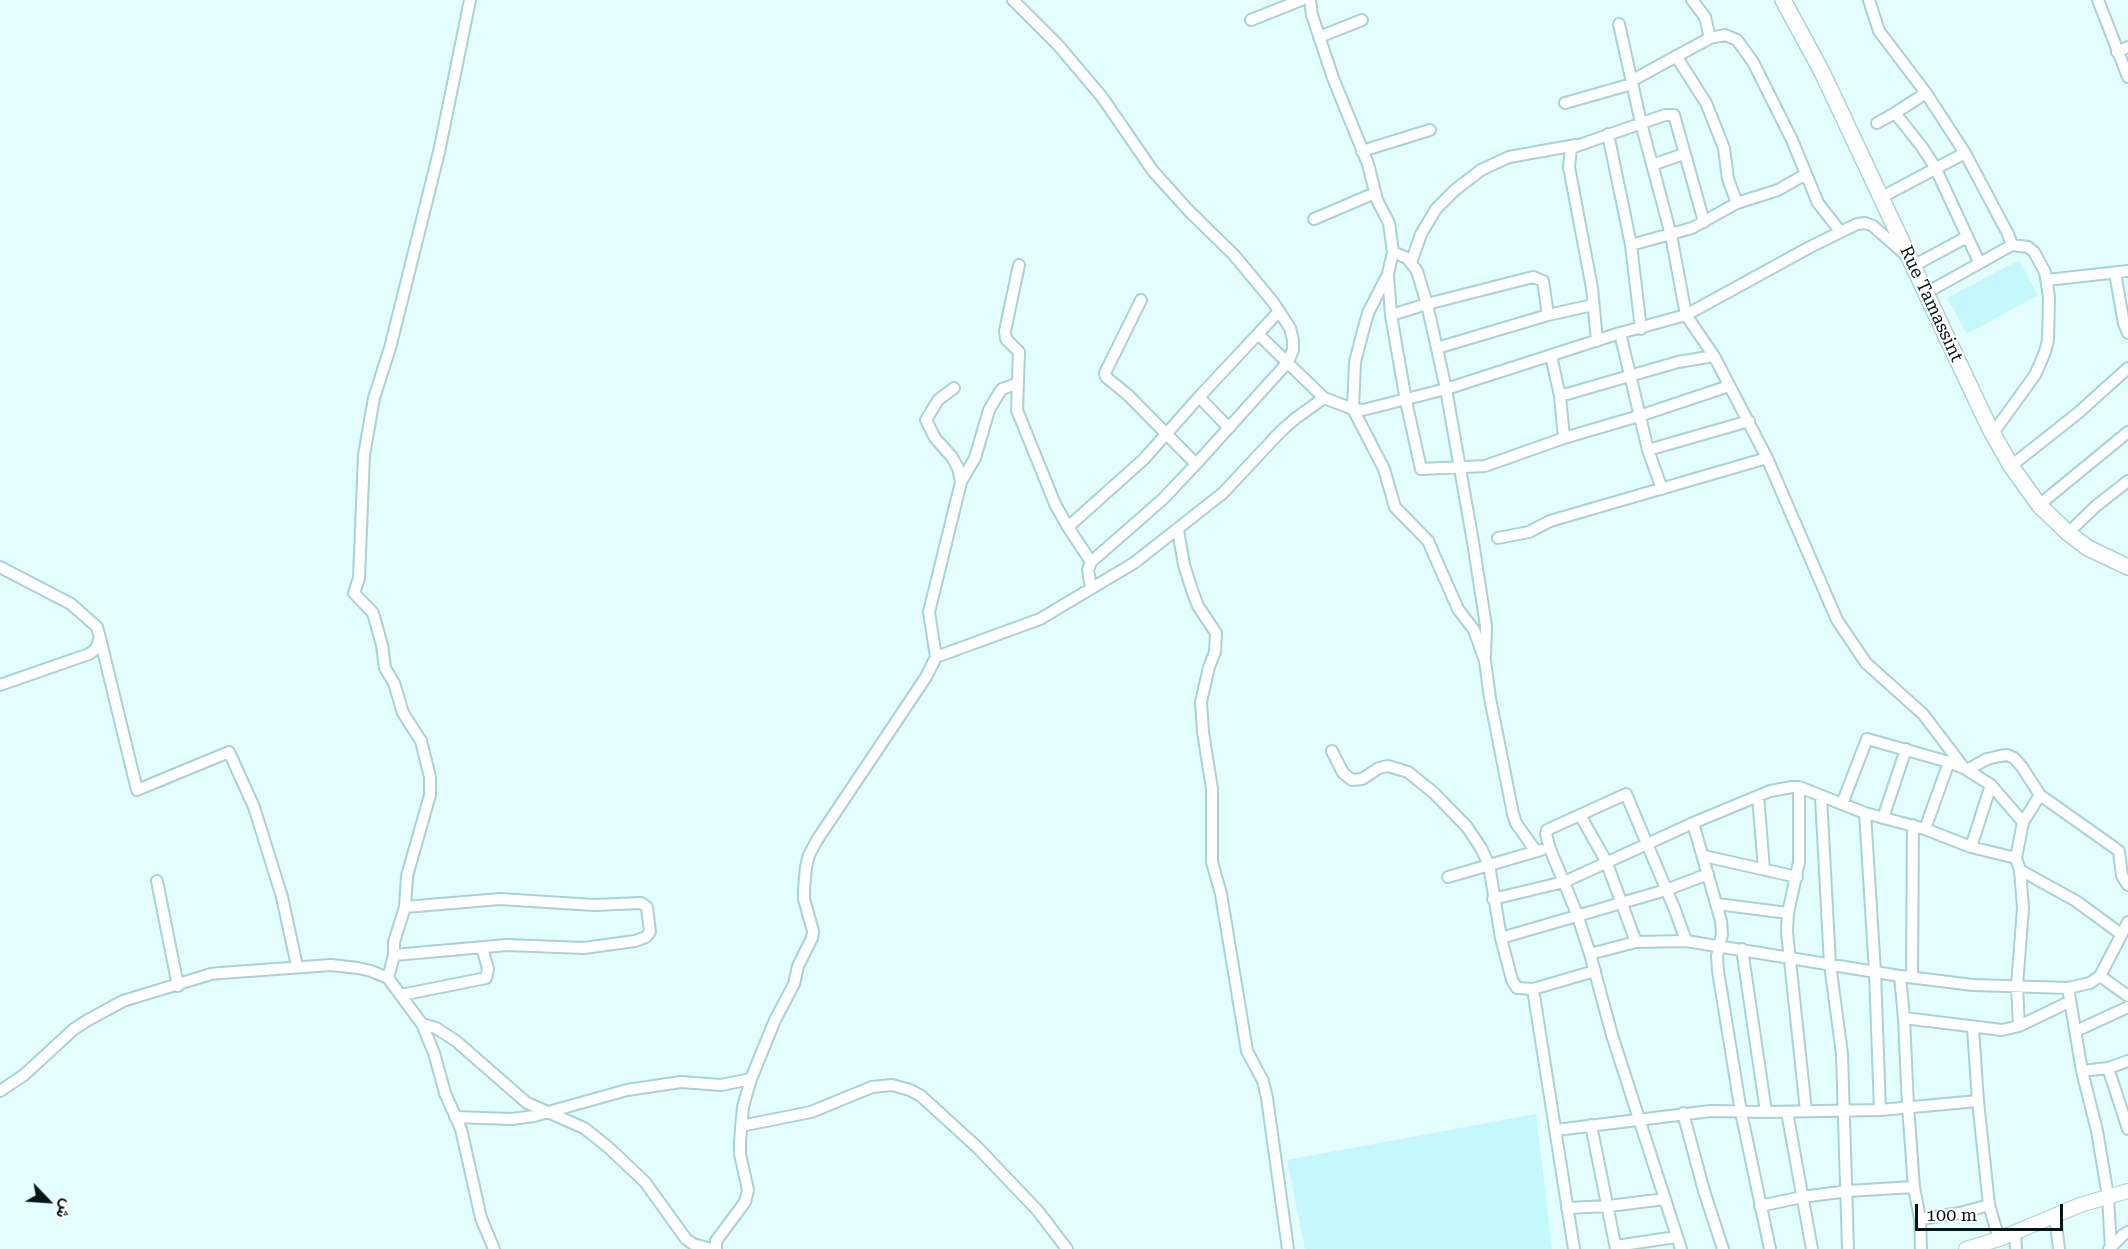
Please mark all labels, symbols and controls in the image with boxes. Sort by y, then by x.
street label: Rue Tamassint [1895,242,1967,366]
north arrow [18,1171,78,1231]
scale bar [1918,1192,2066,1230]
text: ش [52,1196,77,1222]
text: 100 m [1926,1204,1977,1225]

